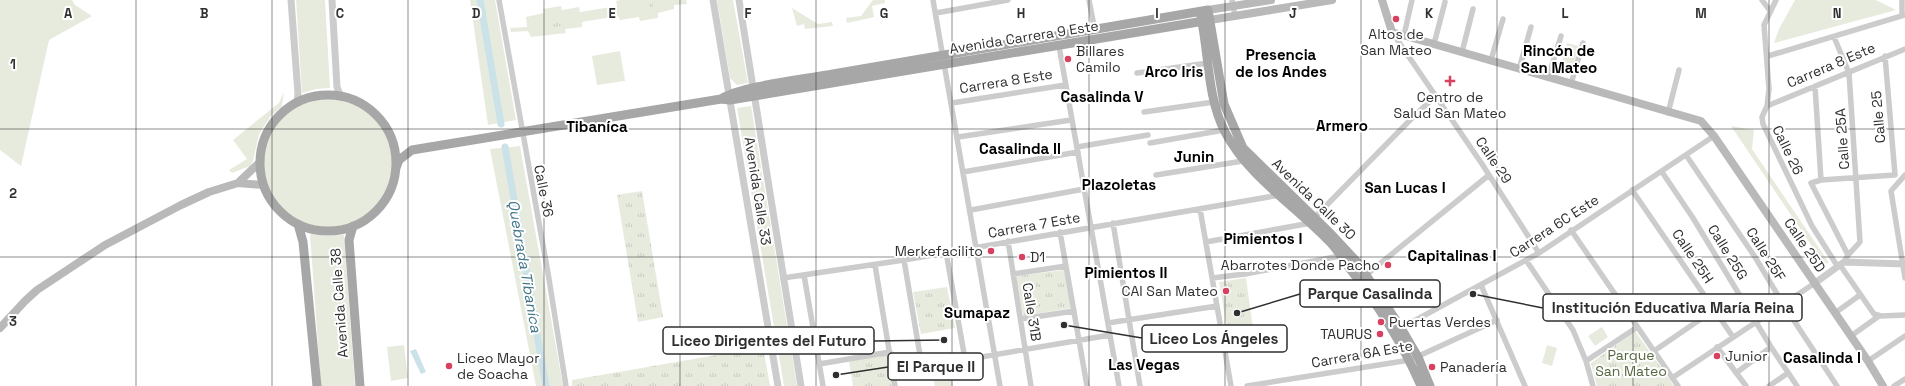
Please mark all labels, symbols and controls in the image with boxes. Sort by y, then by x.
text: A [64,5,73,22]
text: B [200,5,209,22]
text: C [336,5,344,22]
text: D [472,5,481,22]
text: E [608,5,616,22]
text: F [745,5,752,22]
text: G [880,5,888,22]
text: H [1017,5,1025,22]
text: I [1155,5,1159,22]
text: J [1289,5,1297,22]
text: K [1425,5,1434,22]
text: L [1561,5,1569,22]
text: M [1695,5,1707,22]
text: N [1833,5,1841,22]
marker: Altos de San Mateo [1391,14,1401,24]
street label: Avenida Carrera 9 Este [948,16,1100,58]
place label: Altos de San Mateo [1360,25,1432,59]
street label: Carrera 8 Este [1784,38,1878,92]
district label: Rincón de San Mateo [1521,41,1597,77]
place label: Billares Camilo [1076,42,1124,76]
district label: Presencia de los Andes [1235,45,1327,81]
marker: Billares Camilo [1063,54,1073,64]
text: 1 [10,56,16,73]
district label: Arco Iris [1145,62,1203,81]
street label: Carrera 8 Este [958,65,1054,97]
marker: Centro de Salud San Mateo [1444,75,1456,87]
district label: Casalinda V [1060,87,1144,106]
place label: Centro de Salud San Mateo [1394,88,1506,122]
street label: Calle 25 [1867,90,1889,144]
street label: Calle 25A [1831,108,1853,170]
district label: Armero [1316,116,1368,135]
district label: Tibaníca [566,117,628,136]
street label: Calle 26 [1768,122,1808,178]
street label: Calle 29 [1472,133,1516,187]
street label: Avenida Calle 33 [741,136,775,246]
district label: Casalinda II [979,139,1061,158]
district label: Junin [1174,147,1214,166]
street label: Avenida Calle 30 [1268,154,1360,244]
street label: Calle 36 [530,163,558,219]
district label: Plazoletas [1082,175,1156,194]
district label: San Lucas I [1364,178,1446,197]
text: 2 [9,185,17,202]
street label: Carrera 6C Este [1506,190,1602,262]
water label: Quebrada Tibaníca [504,198,546,334]
street label: Carrera 7 Este [986,208,1082,242]
street label: Calle 25D [1780,214,1830,276]
street label: Calle 25G [1704,221,1752,283]
street label: Calle 25F [1742,224,1790,285]
street label: Calle 25H [1668,225,1718,287]
district label: Pimientos I [1224,229,1302,248]
place label: Merkefacilito [895,242,983,260]
marker: Merkefacilito [986,246,996,256]
district label: Capitalinas I [1408,246,1496,265]
street label: Avenida Calle 38 [326,247,352,358]
place label: D1 [1030,248,1045,266]
marker: D1 [1017,252,1027,262]
place label: Abarrotes Donde Pacho [1221,256,1380,274]
marker: Abarrotes Donde Pacho [1383,260,1393,270]
district label: Pimientos II [1085,263,1167,282]
callout: Parque Casalinda [1300,280,1440,307]
street label: Calle 31B [1018,281,1046,343]
place label: CAI San Mateo [1122,282,1218,300]
text: Parque Casalinda [1308,284,1433,303]
marker: CAI San Mateo [1221,286,1231,296]
callout: Institución Educativa María Reina [1543,294,1802,321]
text: Institución Educativa María Reina [1552,298,1795,317]
district label: Sumapaz [944,303,1010,322]
text: 3 [9,313,17,330]
place label: Puertas Verdes [1389,313,1491,331]
marker: Puertas Verdes [1376,317,1386,327]
callout: Liceo Los Ángeles [1142,325,1287,352]
place label: TAURUS [1320,325,1372,343]
callout: Liceo Dirigentes del Futuro [663,327,874,354]
text: Liceo Los Ángeles [1150,329,1279,348]
marker: TAURUS [1375,329,1385,339]
text: Liceo Dirigentes del Futuro [672,331,866,350]
street label: Carrera 6A Este [1310,336,1414,372]
park label: Parque San Mateo [1595,346,1667,380]
place label: Junior [1725,347,1767,365]
district label: Casalinda I [1783,348,1861,367]
place label: Liceo Mayor de Soacha [457,349,539,383]
marker: Junior [1712,351,1722,361]
callout: El Parque II [888,353,983,380]
district label: Las Vegas [1108,355,1180,374]
text: El Parque II [897,357,975,376]
place label: Panadería [1440,358,1507,376]
marker: Liceo Mayor de Soacha [444,361,454,371]
marker: Panadería [1427,362,1437,372]

